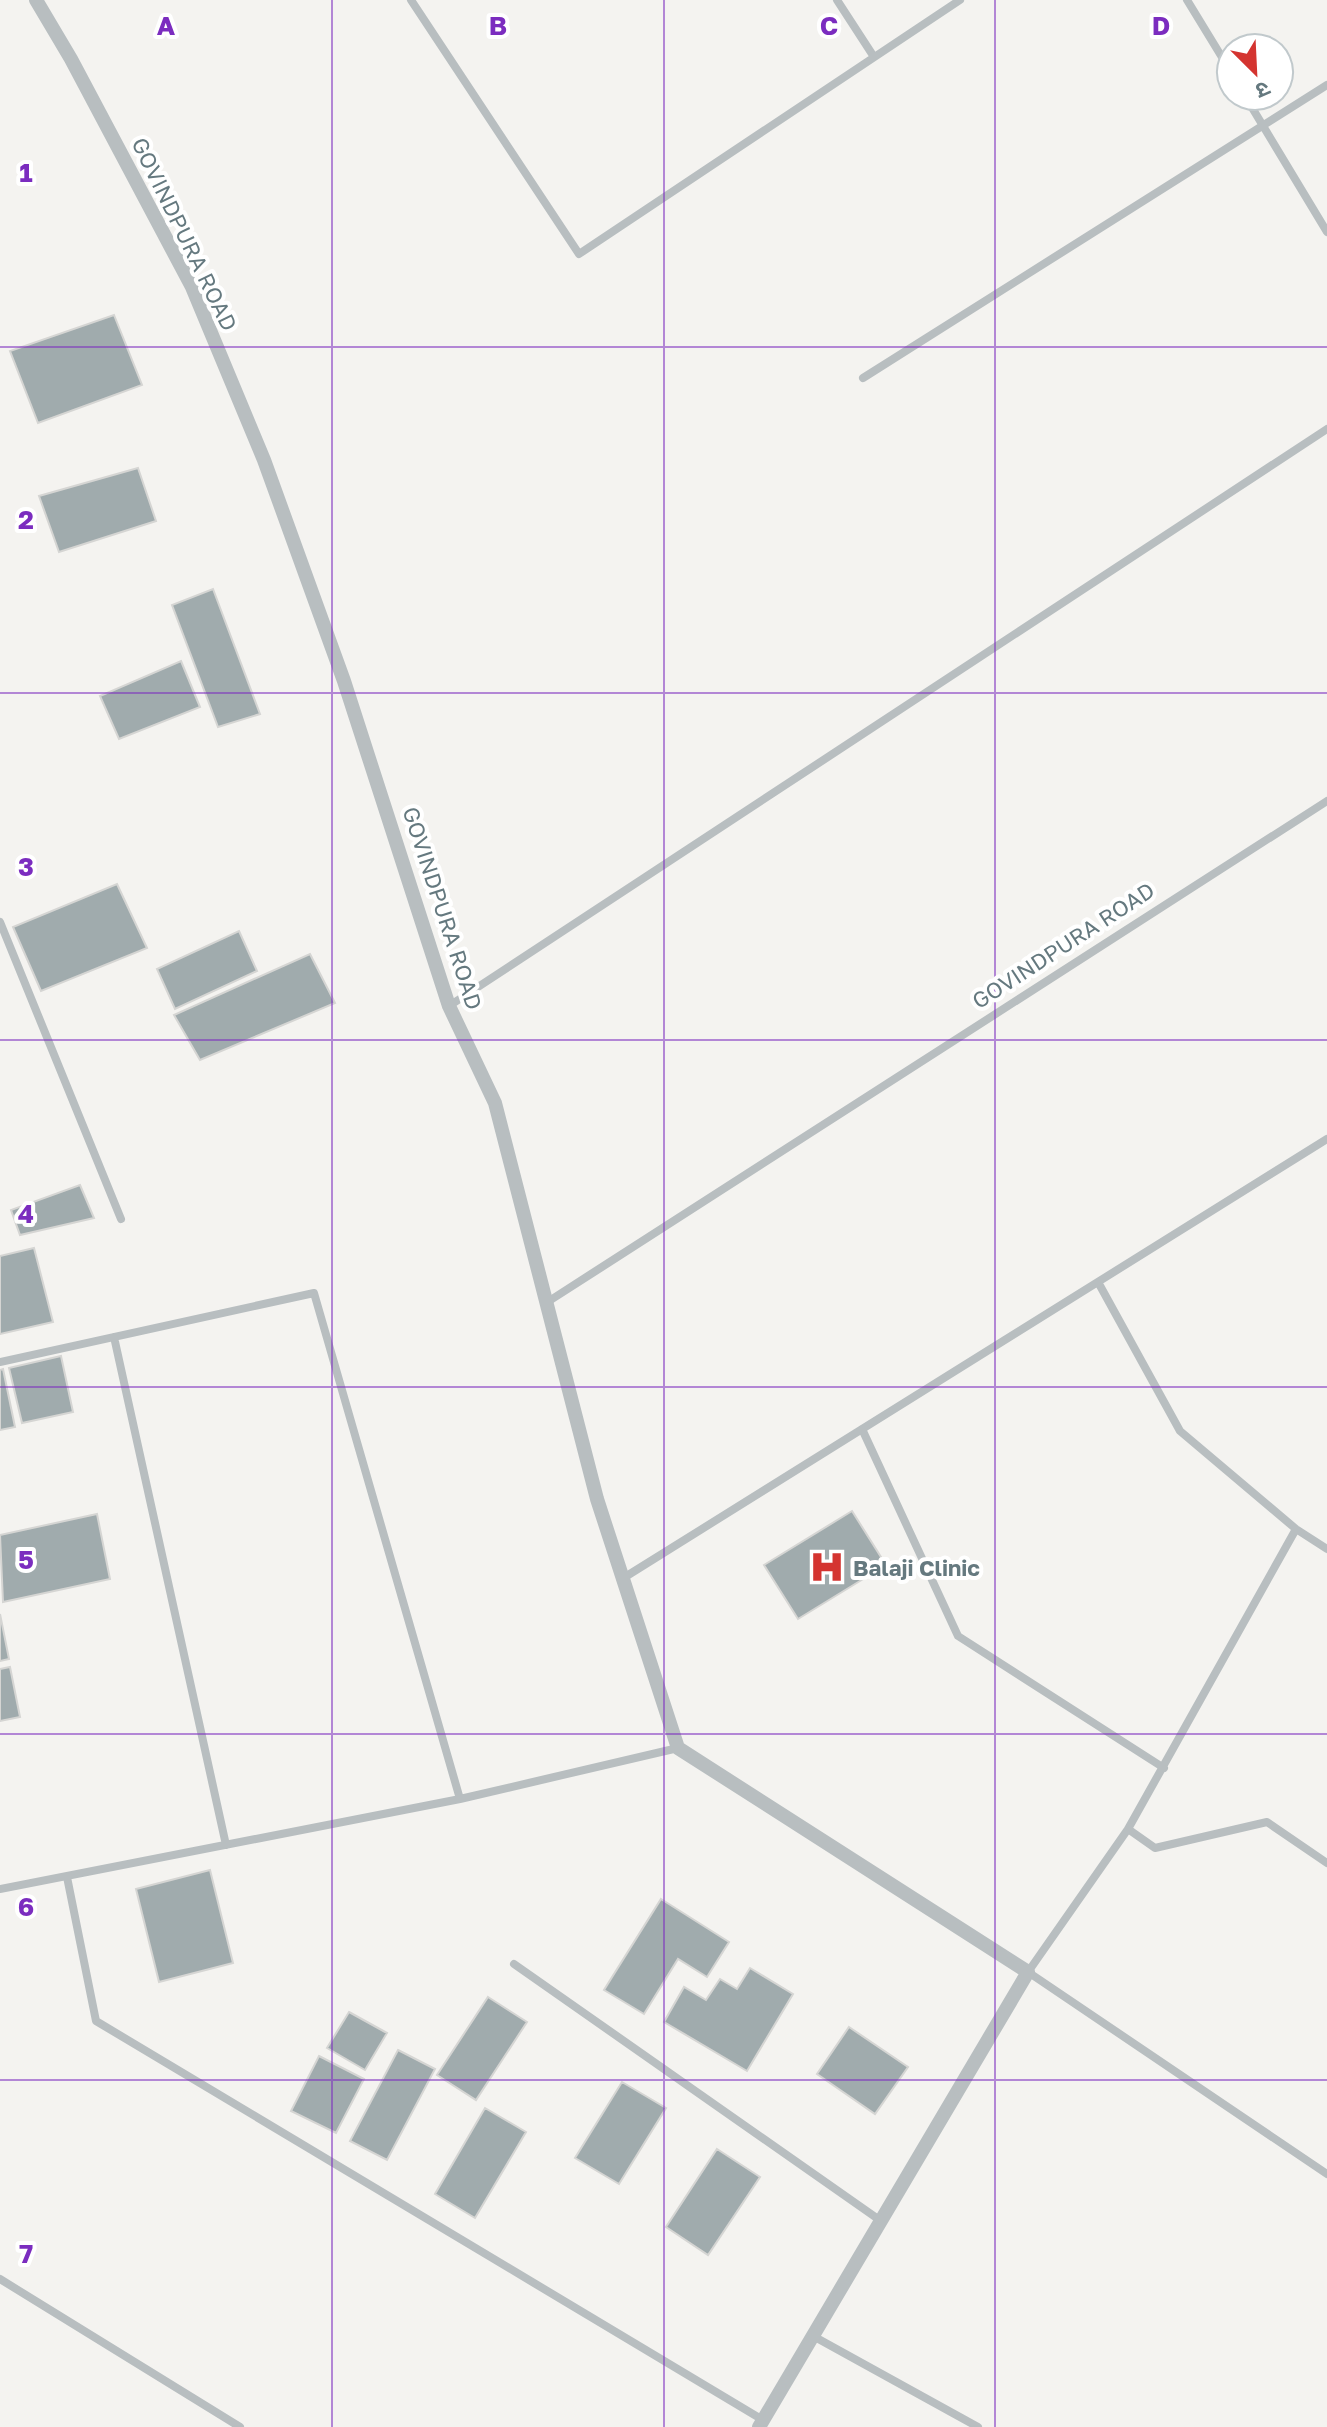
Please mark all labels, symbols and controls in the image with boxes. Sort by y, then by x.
text: A [157,10,176,41]
text: B [489,10,507,41]
text: C [820,10,838,41]
text: D [1152,10,1170,41]
north arrow [1215,32,1295,112]
text: उ [1251,76,1275,106]
street label: GOVINDPURA ROAD [126,133,244,335]
text: 1 [19,157,33,188]
text: 2 [18,504,34,535]
street label: GOVINDPURA ROAD [397,803,489,1013]
text: 3 [18,851,34,882]
street label: GOVINDPURA ROAD [967,876,1159,1014]
text: 4 [18,1198,34,1229]
text: 5 [18,1544,34,1575]
hospital icon: Balaji Clinic [808,1548,846,1586]
place label: Balaji Clinic [853,1554,980,1581]
text: 6 [18,1891,34,1922]
text: 7 [19,2238,33,2269]

